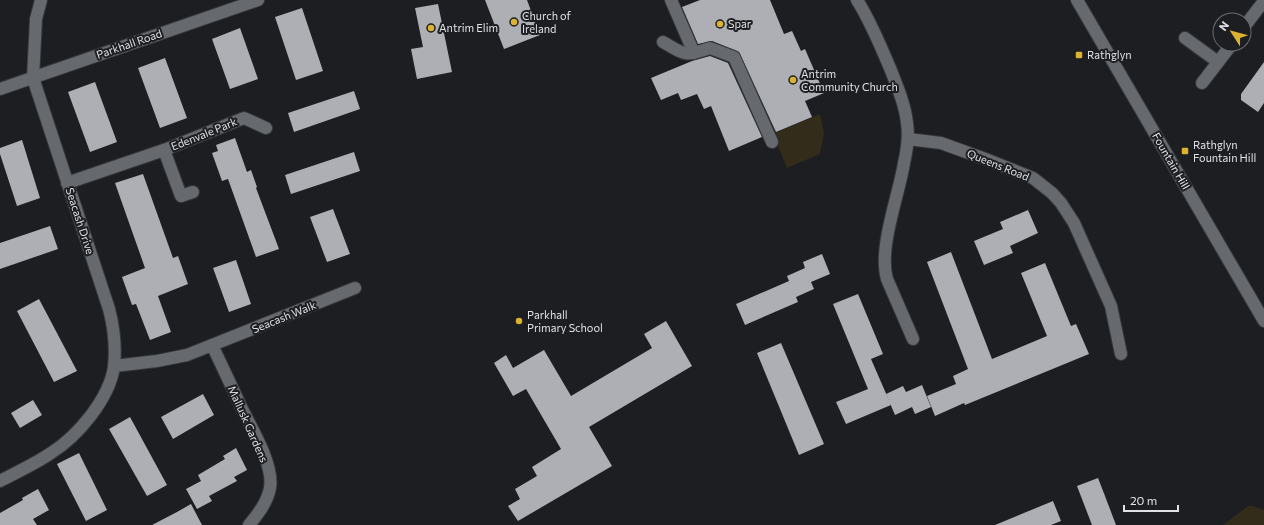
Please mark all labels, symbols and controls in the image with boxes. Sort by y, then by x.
place label: Church of Ireland [522,9,572,35]
north arrow [1212,12,1252,52]
marker: Church of Ireland [509,17,519,27]
place label: Spar [728,17,752,30]
marker: Spar [715,19,725,29]
text: N [1216,19,1231,33]
place label: Antrim Elim [439,21,498,34]
marker: Antrim Elim [426,23,436,33]
street label: Parkhall Road [94,26,163,61]
place label: Rathglyn [1087,48,1132,61]
marker: Rathglyn [1074,50,1084,60]
place label: Antrim Community Church [801,67,898,93]
marker: Antrim Community Church [788,75,798,85]
street label: Edenvale Park [169,114,239,153]
street label: Fountain Hill [1150,130,1193,191]
place label: Rathglyn Fountain Hill [1193,138,1256,164]
street label: Queens Road [965,146,1031,183]
marker: Rathglyn Fountain Hill [1180,146,1190,156]
street label: Seacash Drive [64,186,97,256]
street label: Seacash Walk [250,298,318,335]
place label: Parkhall Primary School [527,308,603,334]
marker: Parkhall Primary School [514,316,524,326]
street label: Mallusk Gardens [226,383,271,464]
scale bar [1124,487,1178,513]
text: 20 m [1130,493,1157,507]

